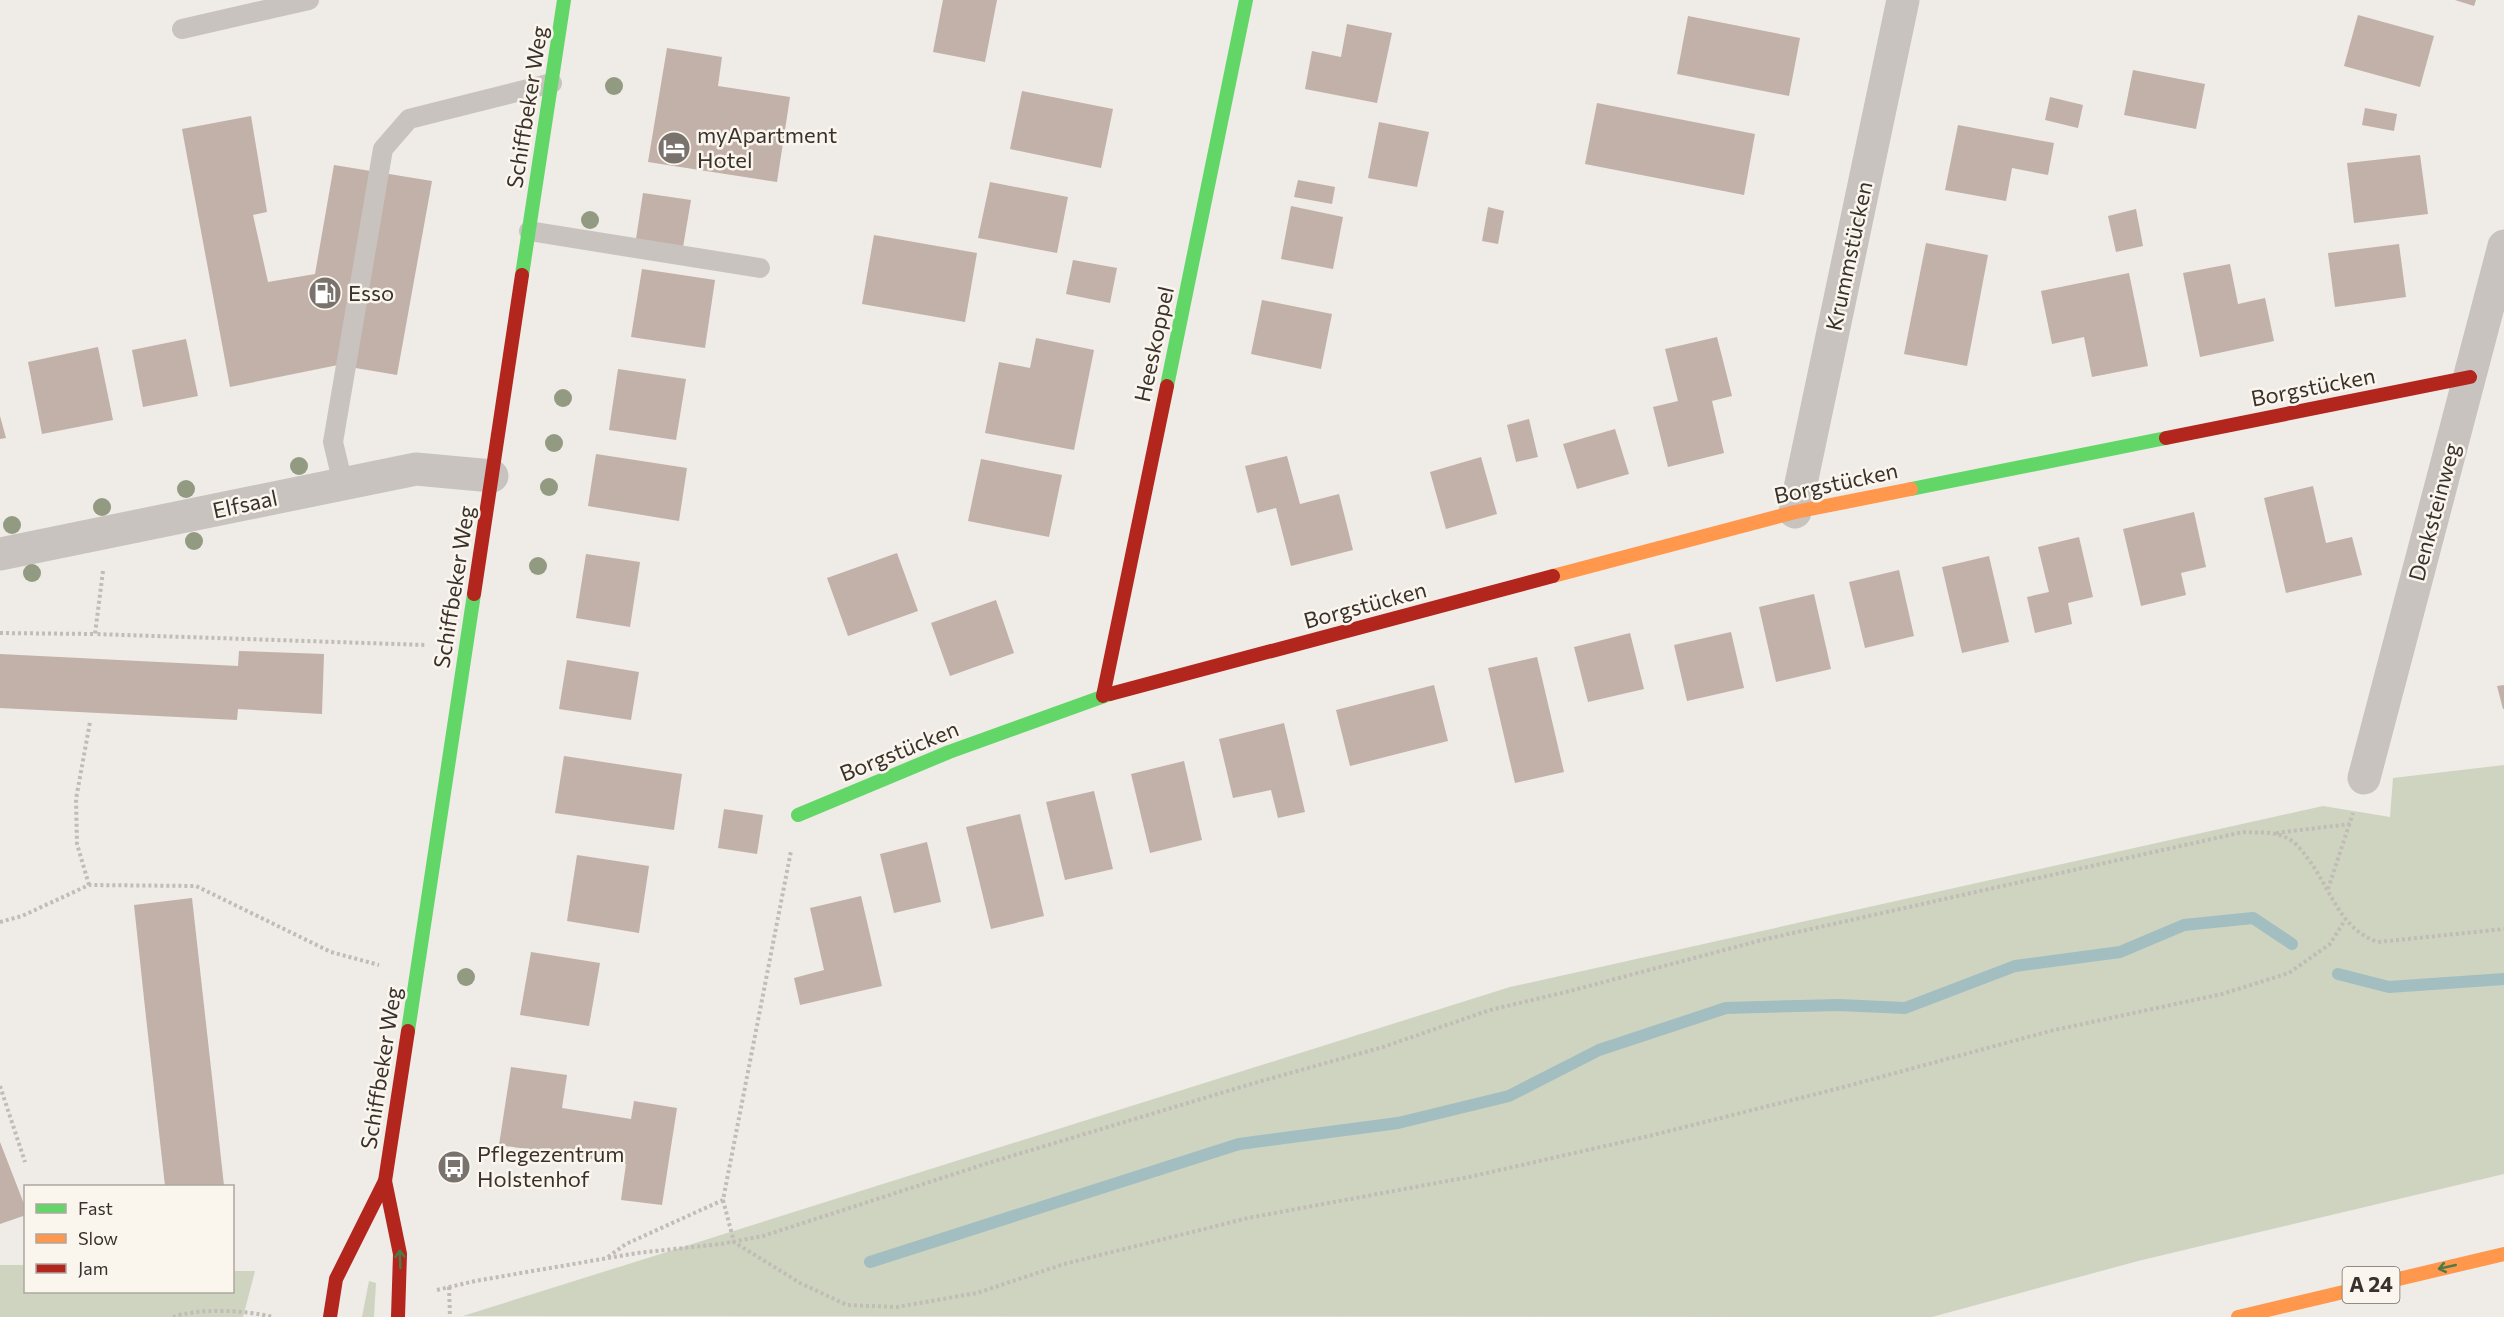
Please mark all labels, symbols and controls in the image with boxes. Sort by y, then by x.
street label: Schiffbeker Weg [500,24,553,190]
place label: myApartment Hotel [697,121,837,173]
hotel icon: myApartment Hotel [656,130,692,166]
street label: Krummstücken [1820,179,1878,333]
fuel station icon: Esso [307,275,343,311]
place label: Esso [348,279,394,306]
street label: Heeskoppel [1128,284,1179,404]
street label: Borgstücken [2249,361,2377,412]
street label: Denksteinweg [2402,440,2465,584]
street label: Borgstücken [1772,456,1900,509]
street label: Elfsaal [210,483,280,524]
street label: Schiffbeker Weg [427,504,480,670]
street label: Borgstücken [1301,575,1429,634]
street label: Borgstücken [835,714,962,787]
street label: Schiffbeker Weg [354,985,407,1151]
place label: Pflegezentrum Holstenhof [477,1140,624,1192]
bus stop icon: Pflegezentrum Holstenhof [436,1149,472,1185]
legend [24,1185,234,1293]
text: Fast [78,1197,113,1219]
text: Slow [78,1227,118,1249]
one-way arrow [394,1249,405,1269]
text: Jam [78,1257,108,1279]
one-way arrow [2438,1261,2457,1273]
road number: A 24 [2342,1267,2400,1303]

